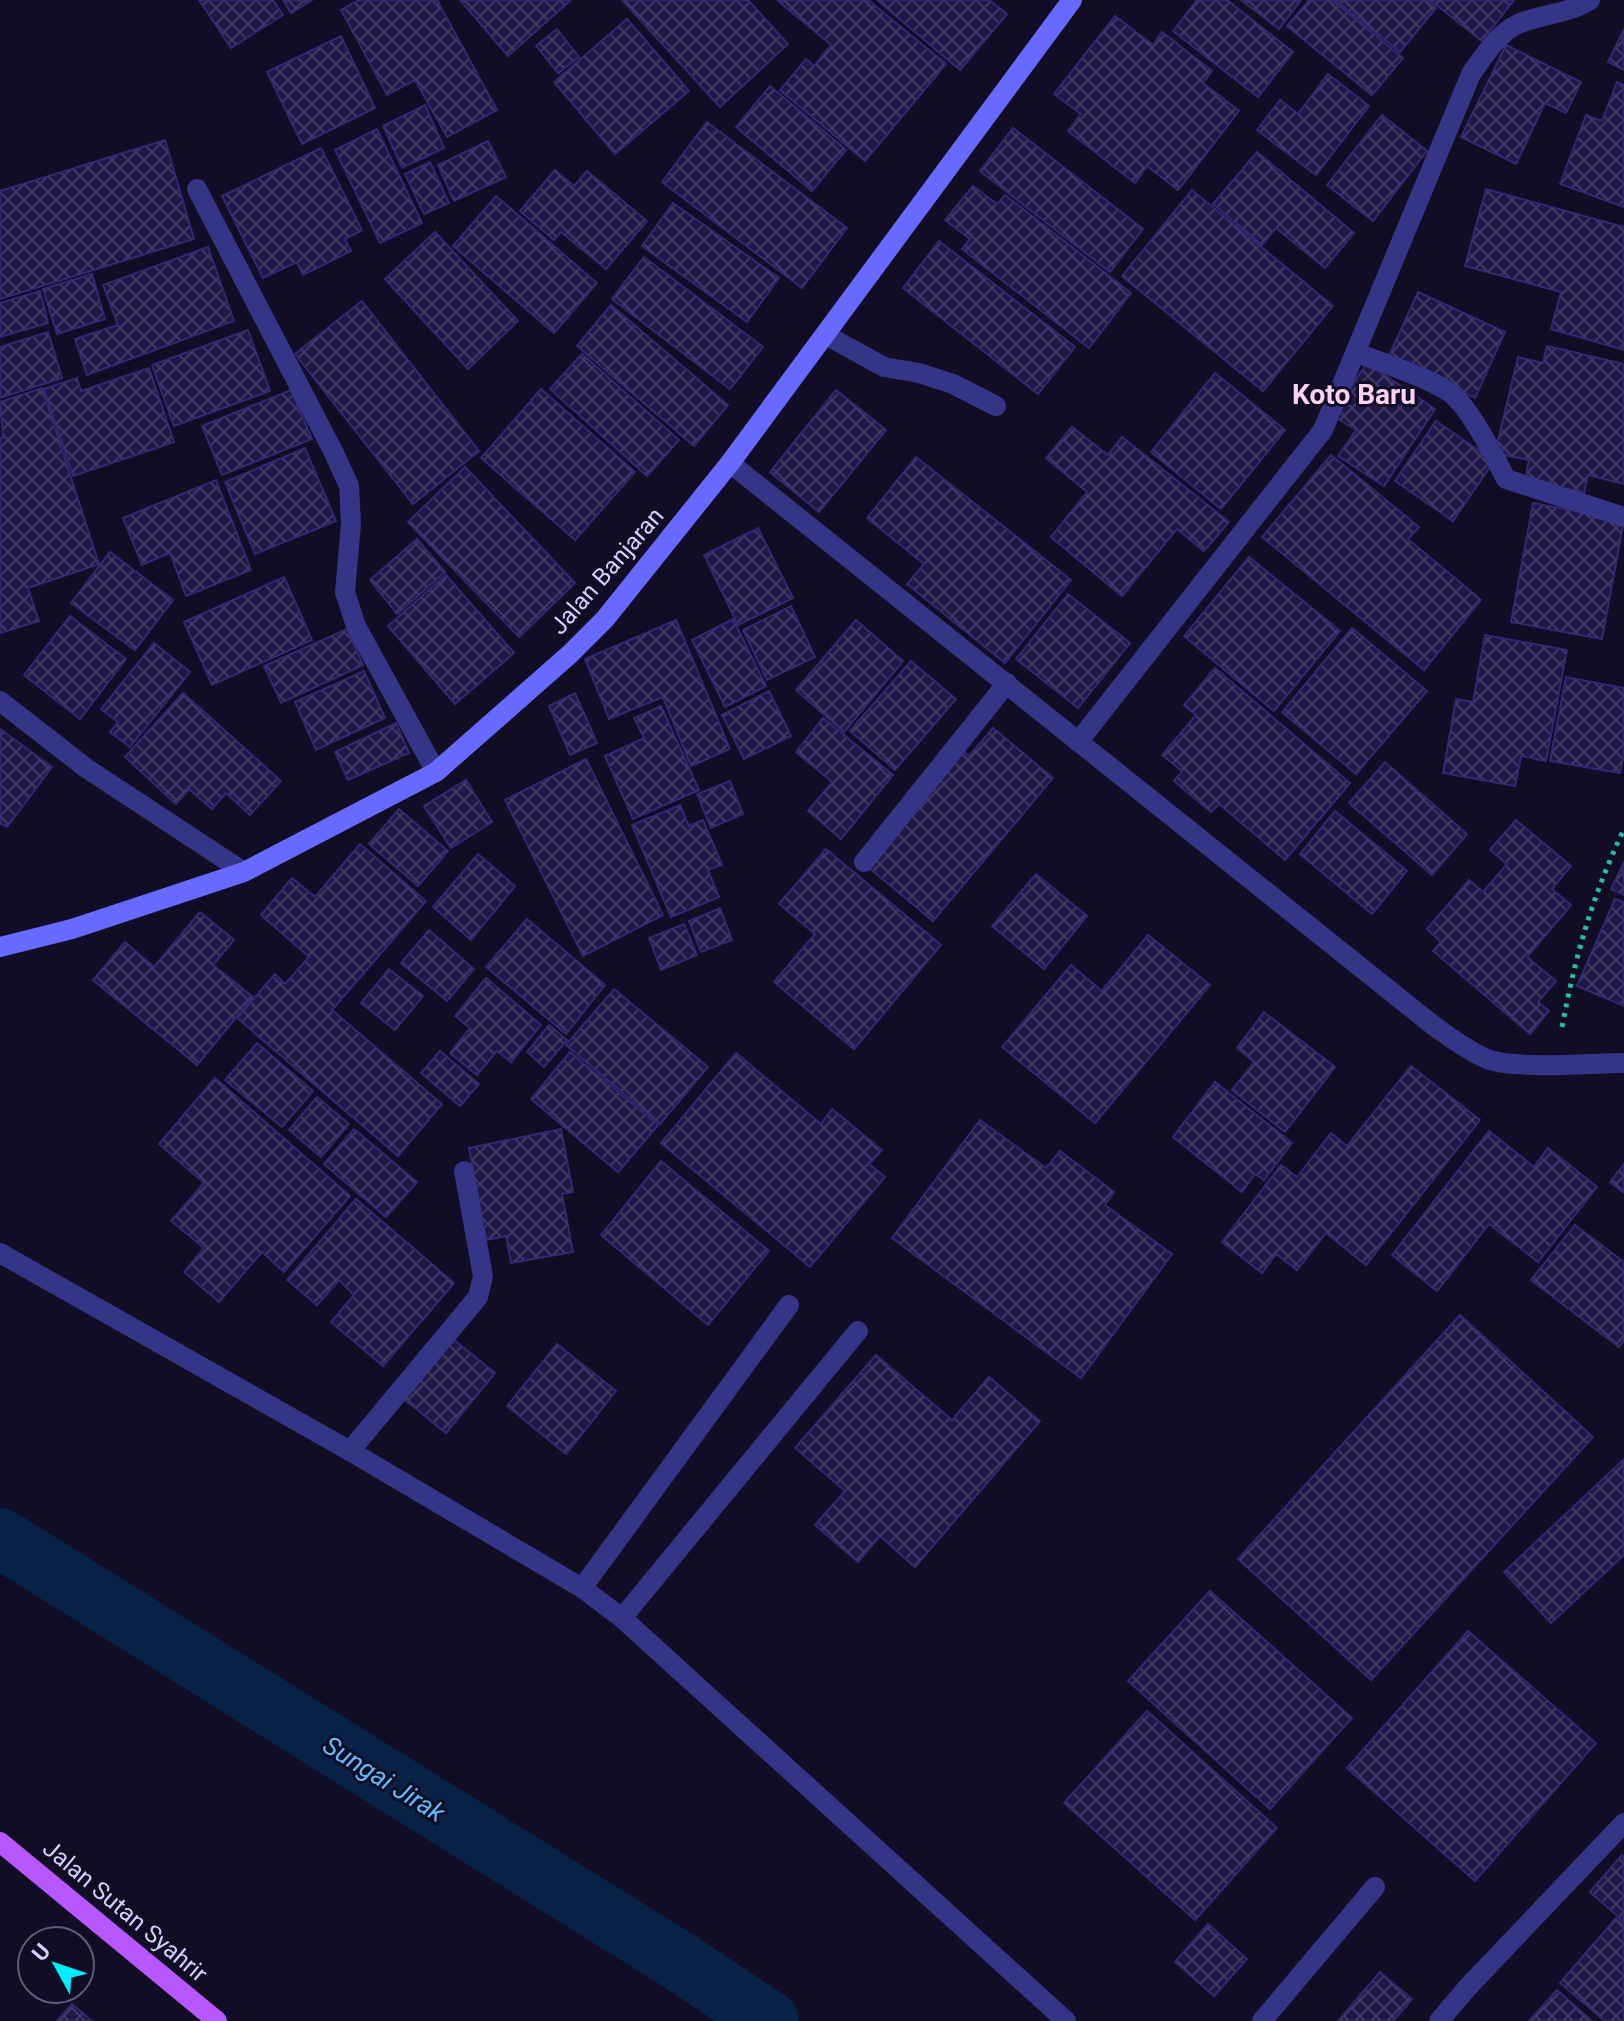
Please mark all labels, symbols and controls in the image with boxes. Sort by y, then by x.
district label: Koto Baru [1292,378,1416,411]
street label: Jalan Banjaran [544,502,670,640]
water label: Sungai Jirak [318,1730,451,1829]
street label: Jalan Sutan Syahrir [37,1834,213,1988]
north arrow [16,1925,96,2005]
text: U [27,1939,55,1966]

